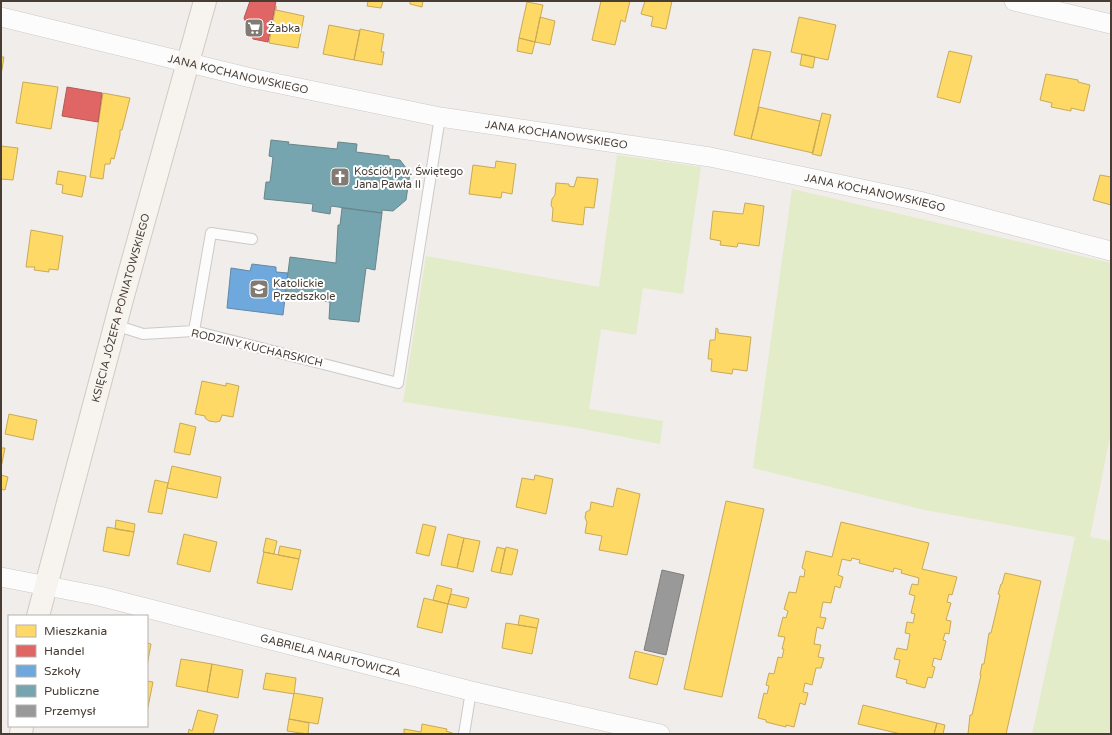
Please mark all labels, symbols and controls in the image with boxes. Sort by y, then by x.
supermarket icon: Żabka [243,17,265,39]
place label: Żabka [268,22,300,35]
street label: JANA KOCHANOWSKIEGO [167,51,310,96]
street label: JANA KOCHANOWSKIEGO [484,117,629,151]
place label: Kościół pw. Świętego Jana Pawła II [354,164,464,191]
church icon: Kościół pw. Świętego Jana Pawła II [329,166,351,188]
street label: JANA KOCHANOWSKIEGO [803,171,947,214]
street label: KSIĘCIA JÓZEFA PONIATOWSKIEGO [89,212,152,404]
place label: Katolickie Przedszkole [273,277,335,303]
school or university icon: Katolickie Przedszkole [248,278,270,300]
street label: RODZINY KUCHARSKICH [190,327,324,369]
legend [8,615,148,727]
text: Mieszkania [44,624,107,638]
street label: GABRIELA NARUTOWICZA [259,631,403,679]
text: Handel [44,644,84,658]
text: Szkoły [44,664,81,678]
text: Publiczne [44,684,100,698]
text: Przemysł [44,704,96,718]

